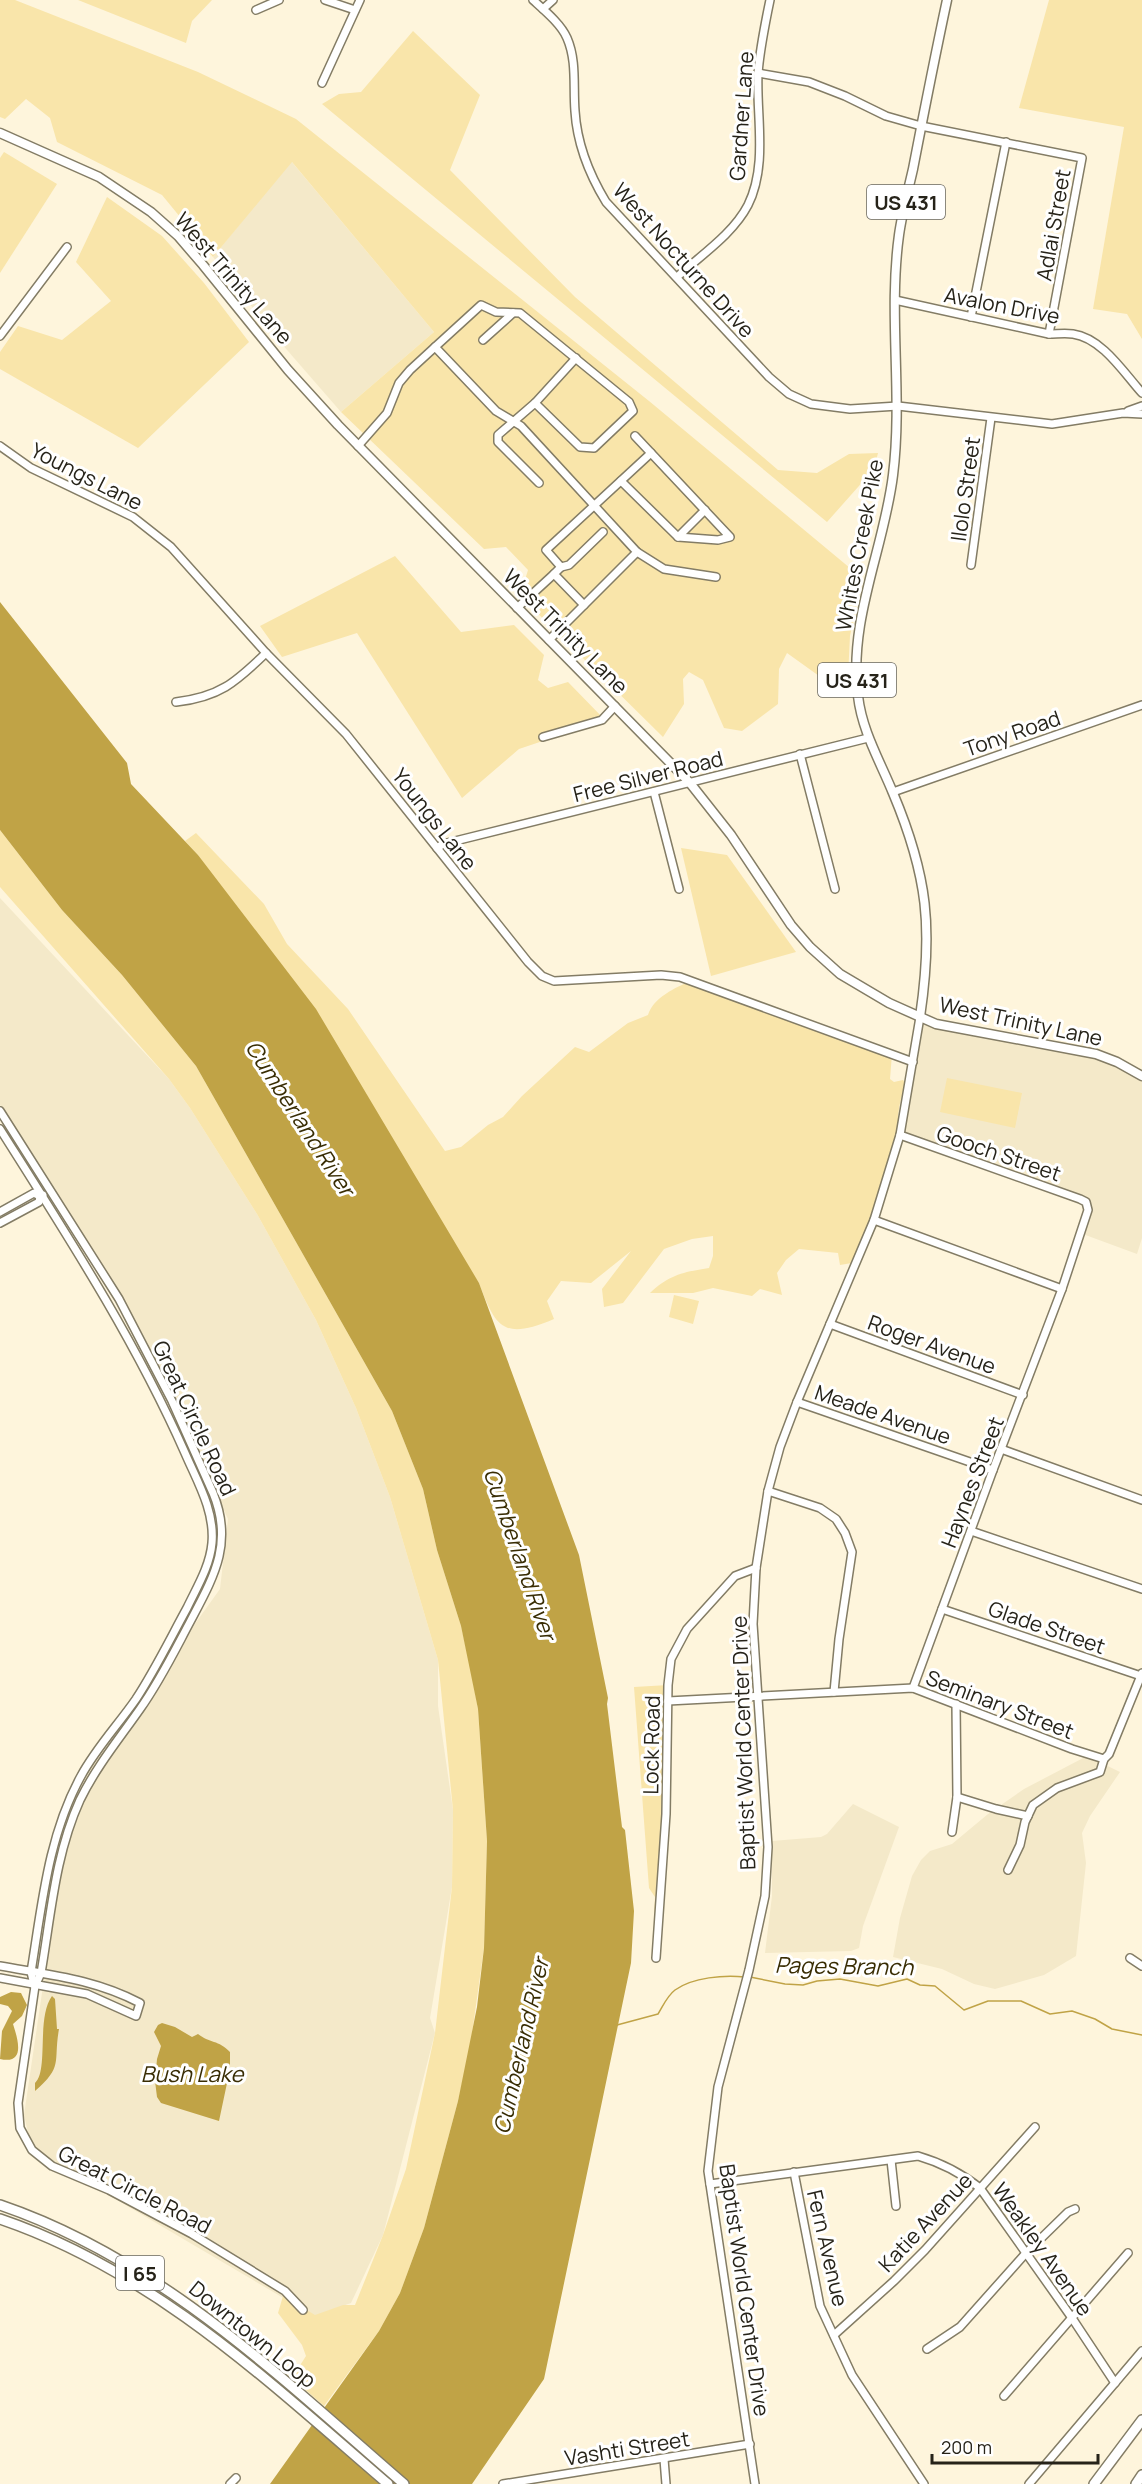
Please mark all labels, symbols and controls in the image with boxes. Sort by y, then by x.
street label: Gardner Lane [723,50,759,182]
street label: Adlai Street [1029,167,1077,283]
street label: West Nocturne Drive [607,177,761,343]
road number: US 431 [867,185,945,219]
street label: West Trinity Lane [169,206,299,350]
street label: Avalon Drive [942,280,1062,330]
street label: Ilolo Street [944,435,986,543]
street label: Youngs Lane [26,436,148,516]
street label: Whites Creek Pike [829,457,889,633]
street label: West Trinity Lane [497,562,635,700]
road number: US 431 [818,663,896,697]
street label: Tony Road [960,703,1064,763]
street label: Free Silver Road [570,744,726,808]
street label: Youngs Lane [386,762,484,876]
street label: West Trinity Lane [937,990,1105,1052]
water label: Cumberland River [239,1035,363,1204]
street label: Gooch Street [933,1119,1065,1187]
street label: Roger Avenue [864,1308,1000,1380]
street label: Great Circle Road [147,1336,243,1500]
street label: Meade Avenue [811,1378,955,1450]
street label: Haynes Street [934,1413,1010,1551]
water label: Cumberland River [477,1464,564,1647]
street label: Glade Street [985,1594,1109,1660]
street label: Baptist World Center Drive [725,1615,761,1871]
street label: Seminary Street [922,1663,1078,1745]
street label: Lock Road [636,1695,666,1795]
water label: Pages Branch [775,1950,914,1982]
water label: Cumberland River [486,1952,557,2137]
water label: Bush Lake [141,2059,244,2089]
street label: Great Circle Road [54,2138,216,2240]
street label: Baptist World Center Drive [713,2162,777,2418]
street label: Katie Avenue [872,2166,978,2278]
street label: Weakley Avenue [987,2177,1099,2321]
street label: Fern Avenue [801,2187,855,2309]
road number: I 65 [116,2256,164,2290]
street label: Downtown Loop [184,2274,322,2394]
street label: Vashti Street [563,2424,691,2472]
scale bar [932,2427,1098,2465]
text: 200 m [941,2435,992,2459]

